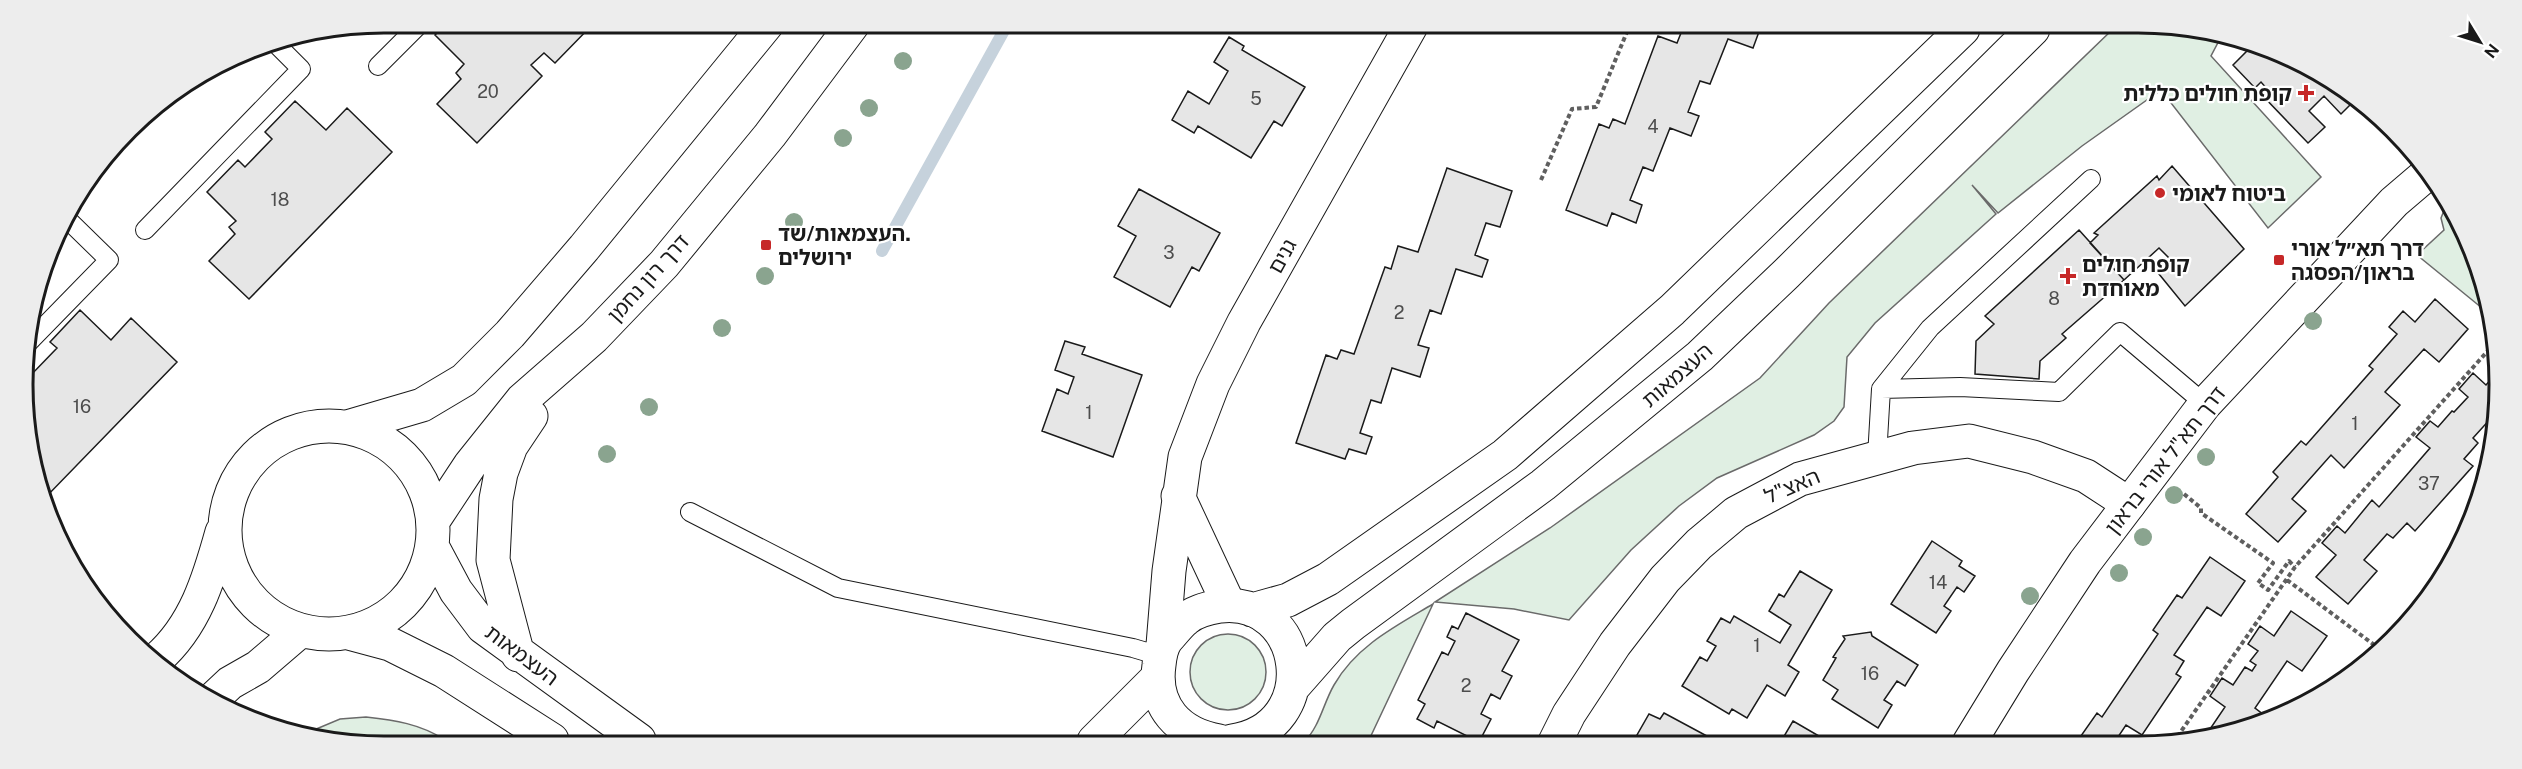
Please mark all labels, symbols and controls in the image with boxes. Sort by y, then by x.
north arrow [2450,12,2510,72]
text: N [2480,40,2503,62]
house number: 20 [477,81,499,102]
place label: קופת חולים כללית [2123,81,2292,106]
marker: קופת חולים כללית [2297,84,2315,102]
house number: 5 [1250,88,1262,109]
house number: 4 [1647,116,1659,137]
place label: ביטוח לאומי [2172,181,2286,206]
marker: ביטוח לאומי [2153,186,2167,200]
house number: 18 [271,189,289,210]
place label: העצמאות/שד. ירושלים [778,221,911,270]
street label: דרך רון נחמן [602,229,694,327]
street label: גנים [1262,234,1302,278]
place label: דרך תא״ל אורי בראון/הפסגה [2291,236,2424,285]
marker: העצמאות/שד. ירושלים [759,238,773,252]
house number: 3 [1163,242,1175,263]
place label: קופת חולים מאוחדת [2082,252,2190,301]
marker: דרך תא״ל אורי בראון/הפסגה [2272,253,2286,267]
marker: קופת חולים מאוחדת [2059,267,2077,285]
house number: 8 [2048,288,2060,309]
house number: 2 [1394,302,1404,323]
street label: העצמאות [1637,338,1717,412]
street label: דרך תא"ל אורי בראון [2099,381,2231,539]
house number: 16 [73,396,91,417]
house number: 1 [1085,402,1093,423]
house number: 1 [2351,413,2359,434]
street label: האצ"ל [1760,463,1824,509]
house number: 37 [2418,473,2440,494]
house number: 14 [1929,572,1947,593]
street label: העצמאות [480,619,564,691]
house number: 1 [1753,635,1761,656]
house number: 16 [1861,663,1879,684]
house number: 2 [1461,675,1471,696]

